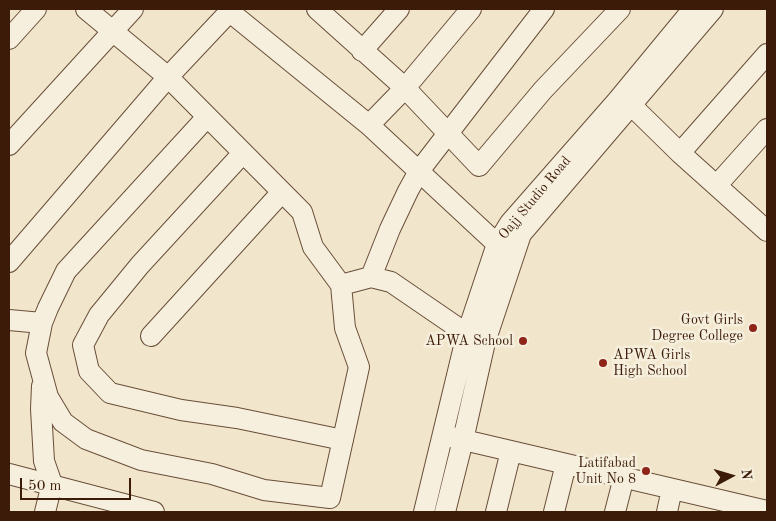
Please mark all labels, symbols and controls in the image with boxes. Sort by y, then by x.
street label: Oajj Studio Road [495,153,575,243]
place label: Govt Girls Degree College [651,312,743,344]
marker: Govt Girls Degree College [747,322,759,334]
place label: APWA School [425,333,513,349]
marker: APWA School [517,335,529,347]
place label: APWA Girls High School [613,347,690,380]
marker: APWA Girls High School [597,357,609,369]
north arrow [706,451,756,501]
place label: Latifabad Unit No 8 [575,455,636,488]
marker: Latifabad Unit No 8 [640,465,652,477]
scale bar [22,468,134,500]
text: N [738,468,753,480]
text: 50 m [28,479,62,494]

